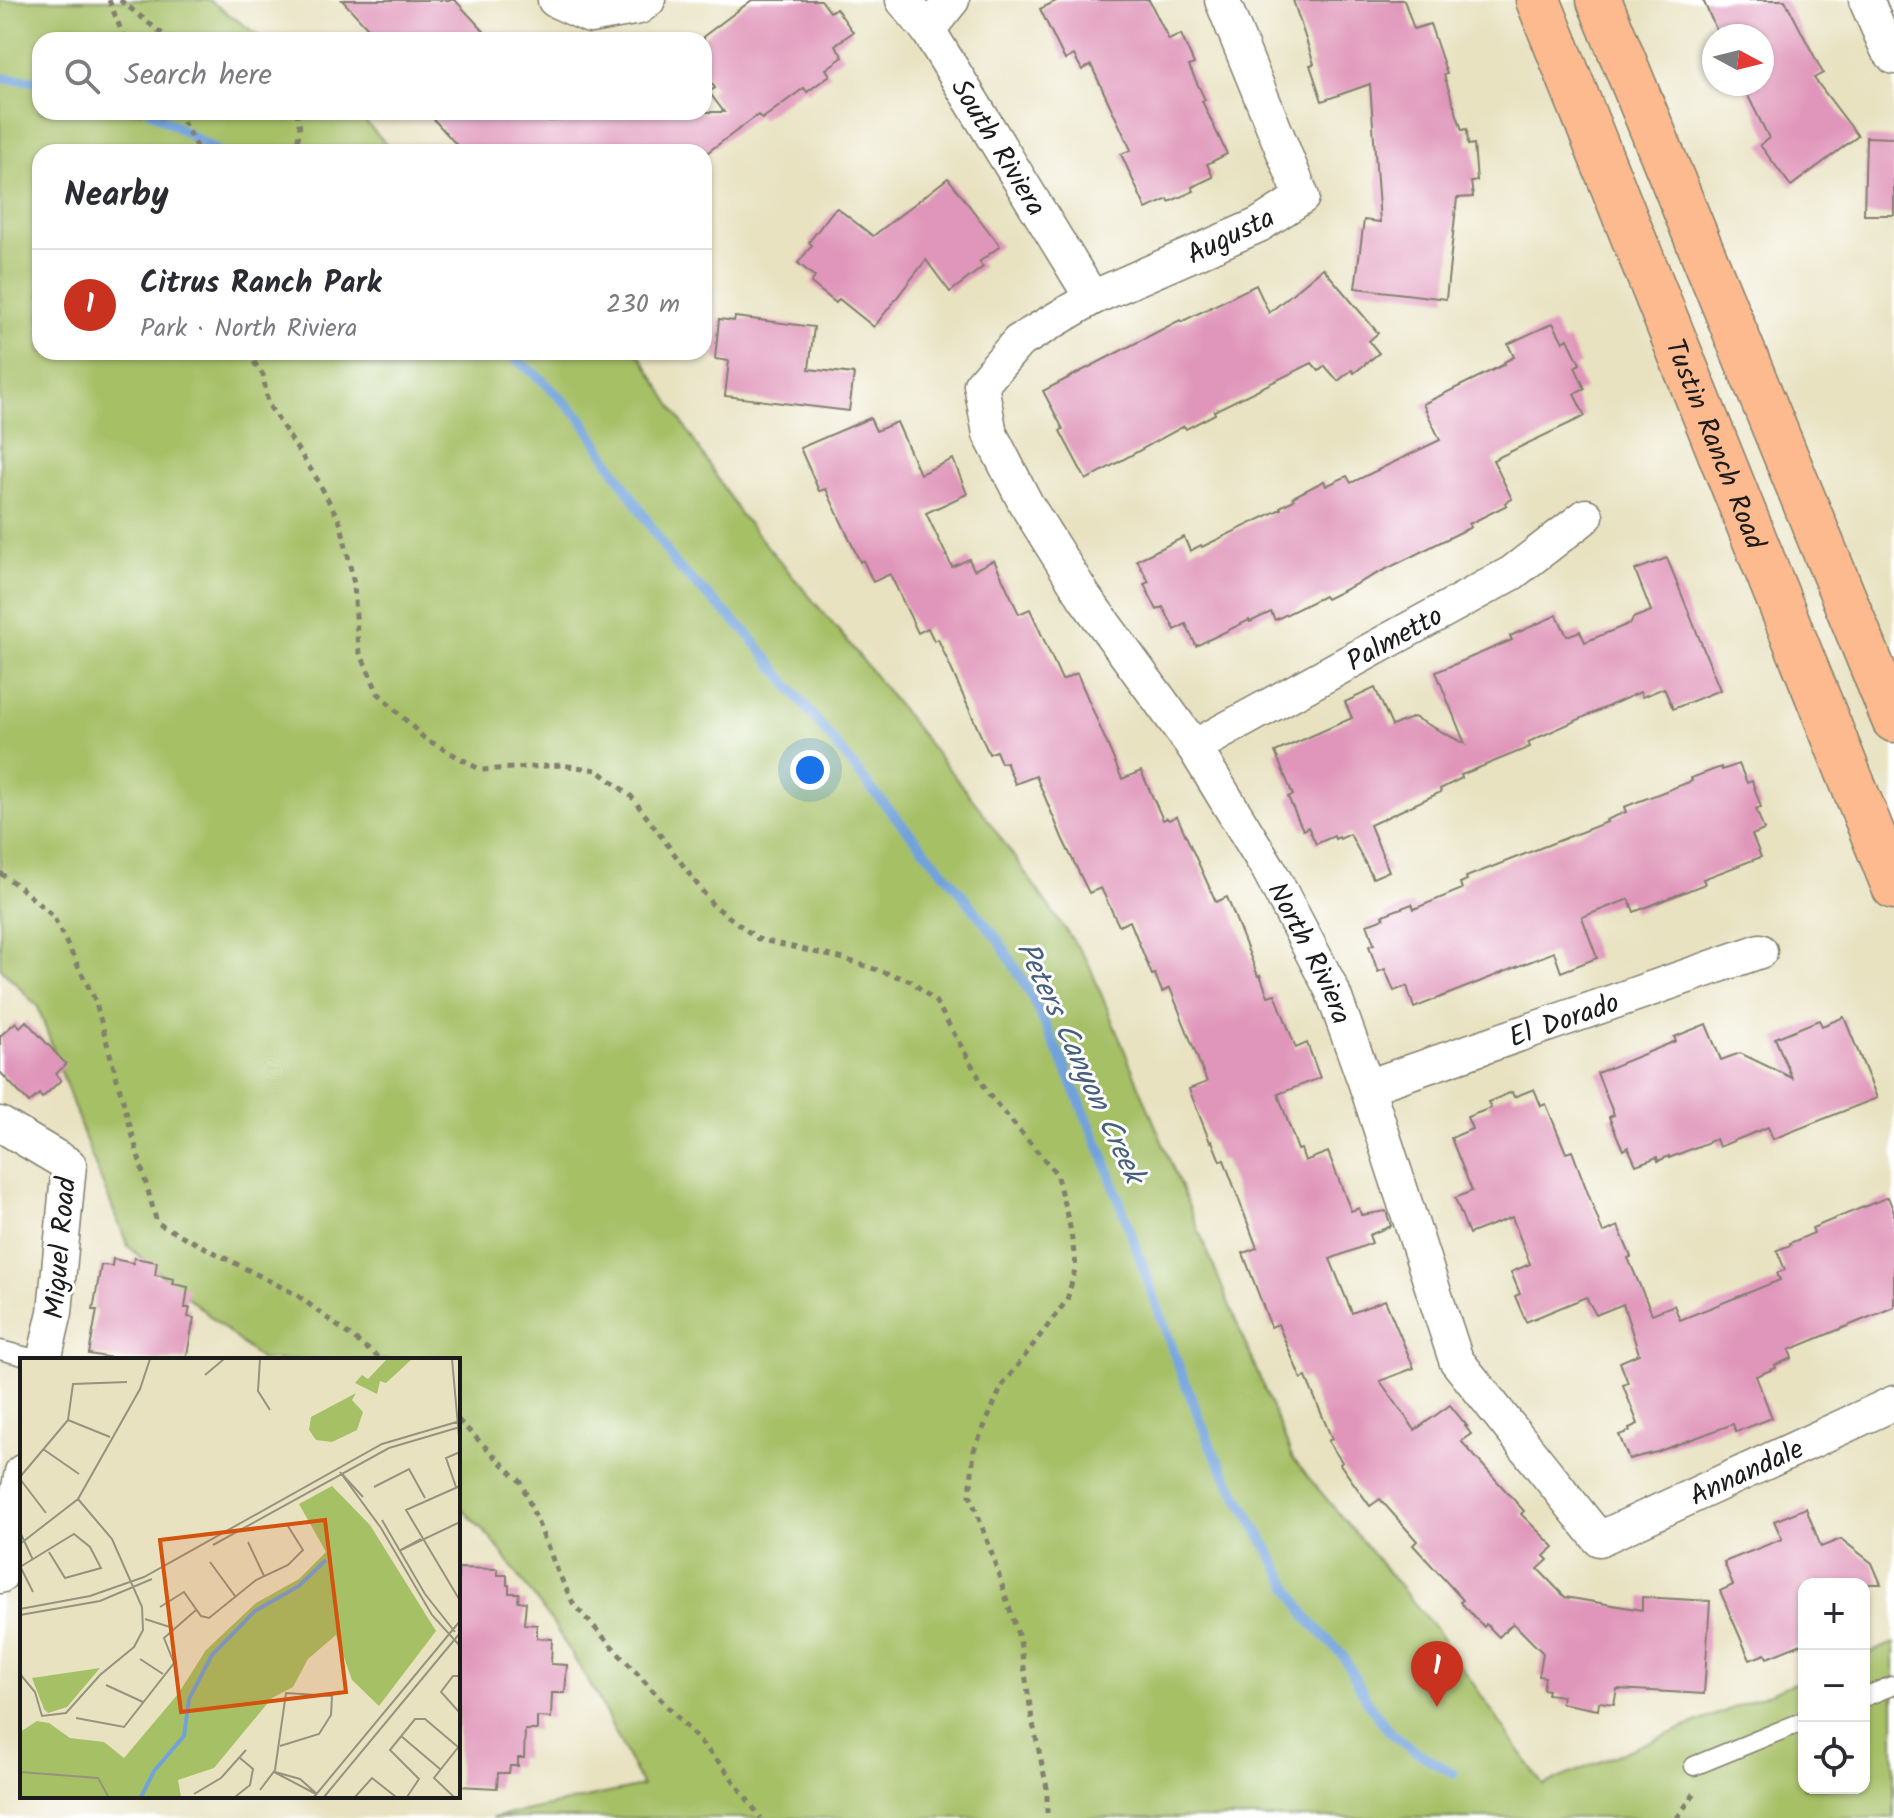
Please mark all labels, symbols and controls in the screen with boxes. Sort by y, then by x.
north arrow [1702,24,1774,96]
search box [32,32,712,120]
text: Search here [124,52,272,100]
icon: search [60,54,104,98]
street label: South Riviera [938,70,1057,226]
text: Nearby [64,169,169,223]
street label: Augusta [1179,197,1283,278]
text: Citrus Ranch Park [140,260,381,308]
text: 1 [86,284,94,326]
text: 230 m [606,284,680,326]
text: Park · North Riviera [140,308,358,350]
street label: Tustin Ranch Road [1651,332,1777,558]
street label: Palmetto [1339,595,1452,685]
your location [790,750,830,790]
street label: North Riviera [1254,874,1363,1031]
water label: Peters Canyon Creek [1002,934,1158,1195]
street label: El Dorado [1503,981,1626,1061]
street label: Miguel Road [33,1174,90,1321]
inset map [20,1358,460,1798]
street label: Annandale [1682,1427,1812,1519]
map controls [1798,1578,1870,1794]
button: + [1798,1578,1870,1650]
pin: 1 [1411,1641,1463,1707]
button: − [1798,1650,1870,1722]
button: locate [1798,1722,1870,1794]

